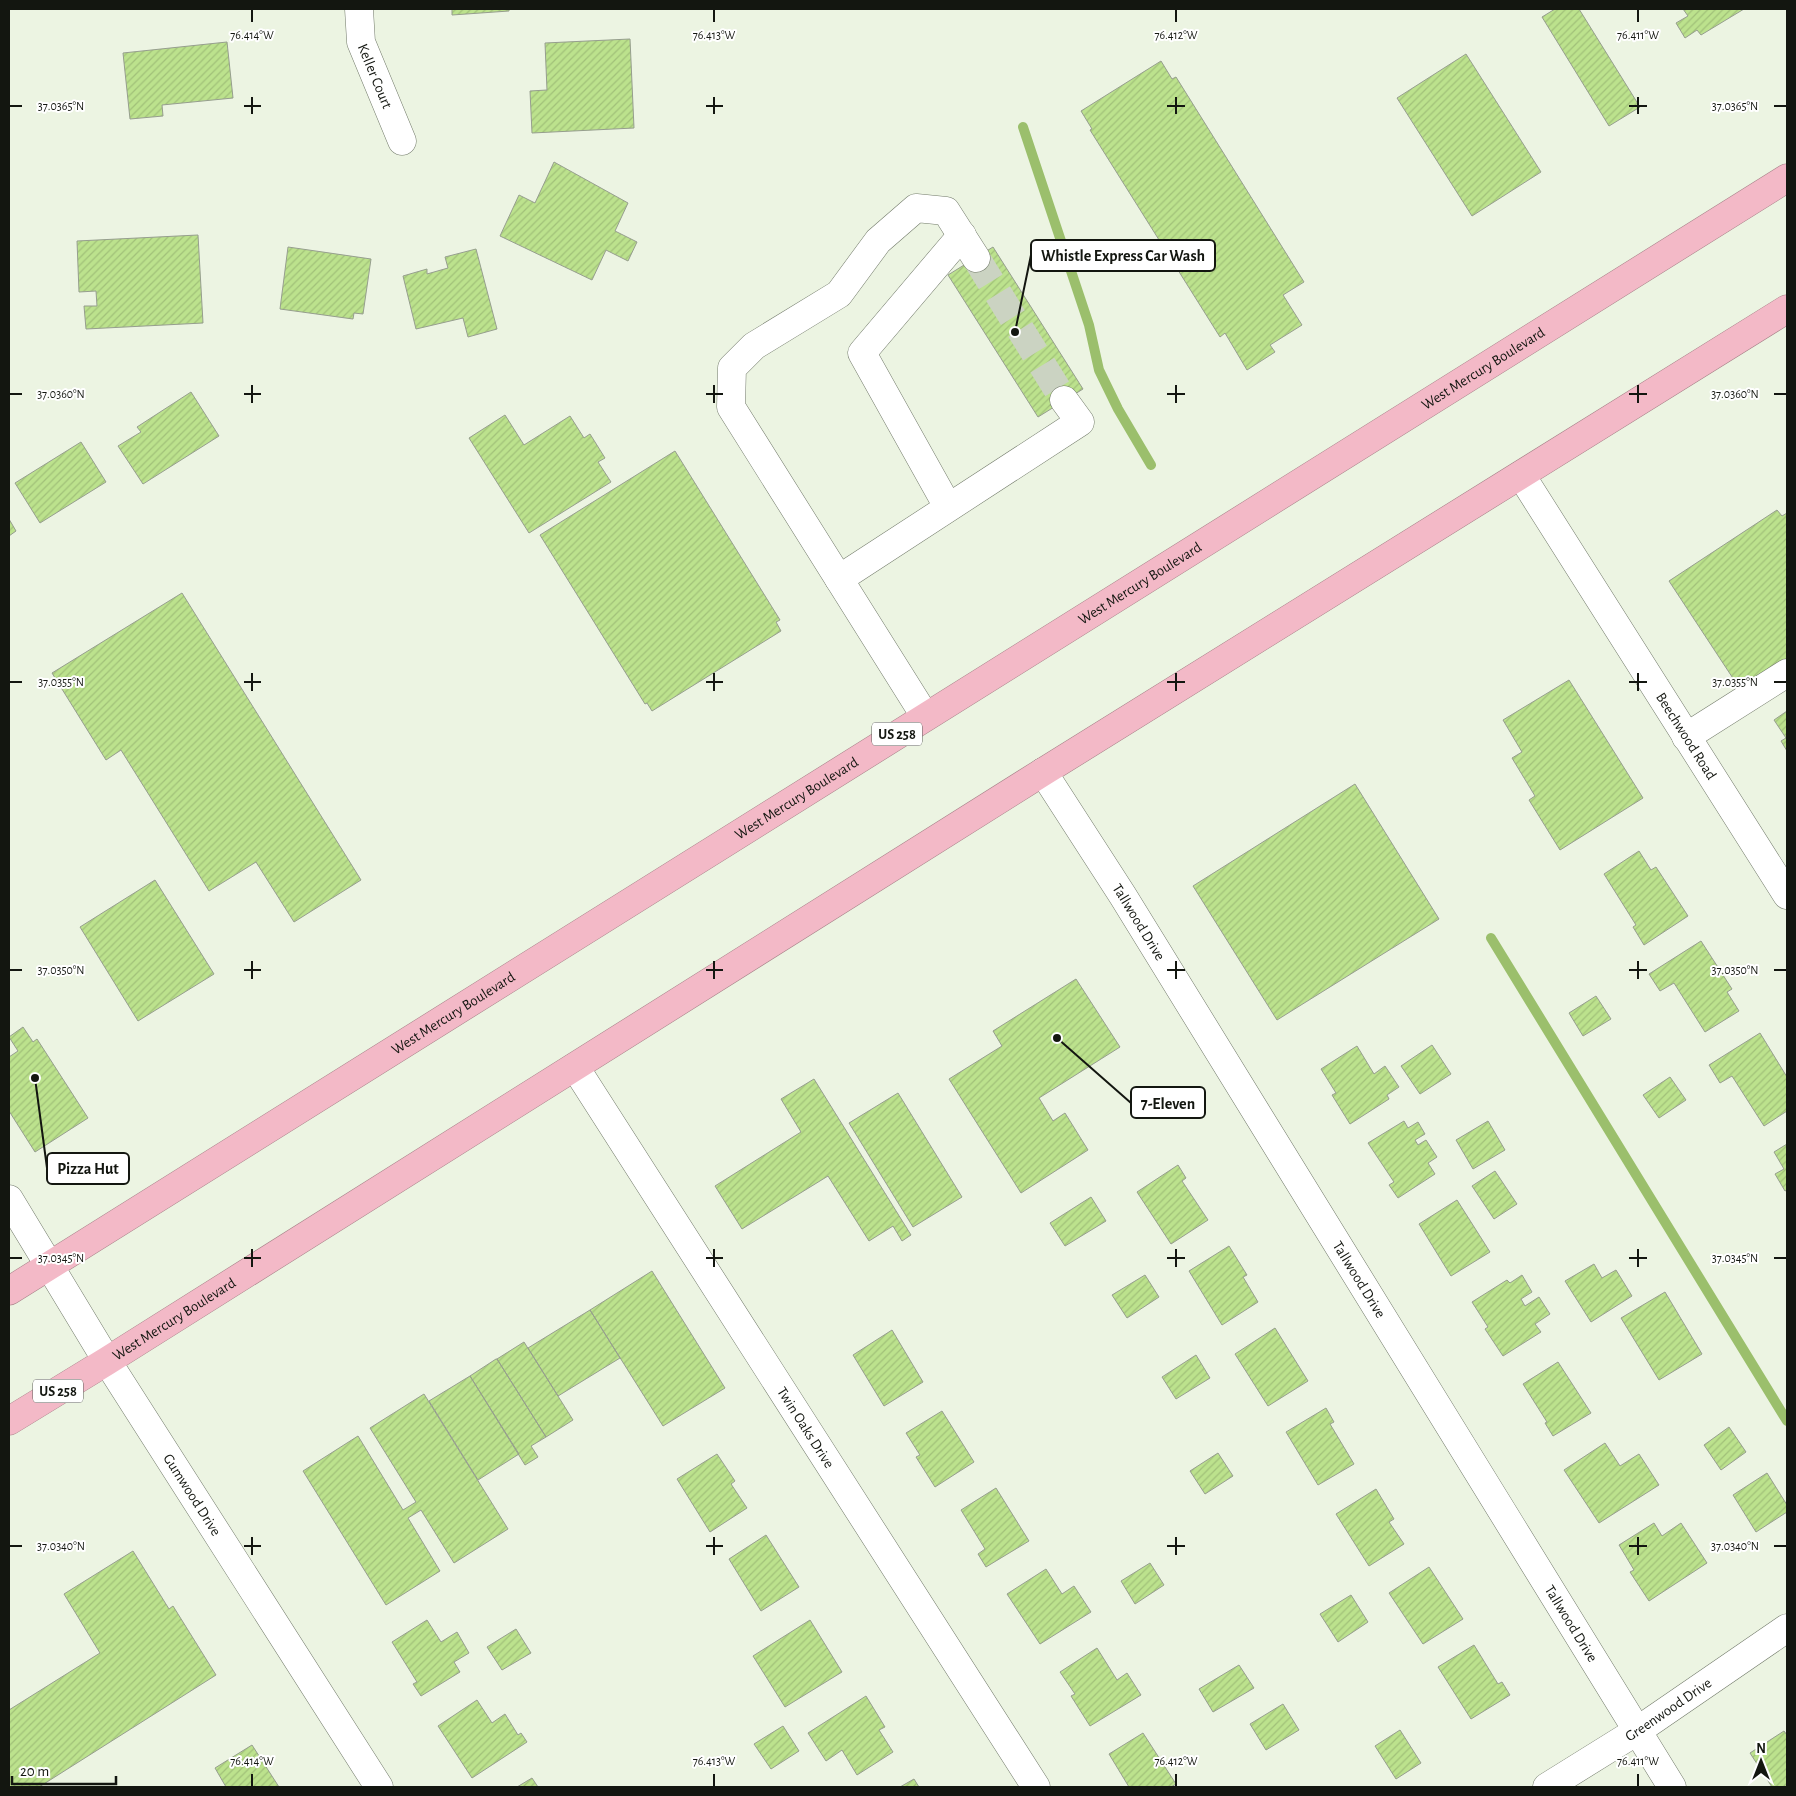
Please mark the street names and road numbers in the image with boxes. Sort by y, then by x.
street label: Keller Court [355,42,395,111]
street label: West Mercury Boulevard [1419,325,1548,413]
street label: West Mercury Boulevard [1076,539,1204,628]
street label: Beechwood Road [1653,690,1719,783]
road number: US 258 [872,722,922,746]
street label: West Mercury Boulevard [732,754,861,843]
street label: Tallwood Drive [1109,881,1168,963]
street label: West Mercury Boulevard [389,969,518,1057]
street label: Tallwood Drive [1330,1239,1388,1321]
street label: West Mercury Boulevard [110,1275,239,1363]
road number: US 258 [33,1380,83,1402]
street label: Twin Oaks Drive [774,1385,837,1471]
street label: Gumwood Drive [160,1451,224,1539]
street label: Tallwood Drive [1542,1583,1600,1665]
street label: Greenwood Drive [1623,1675,1715,1744]

